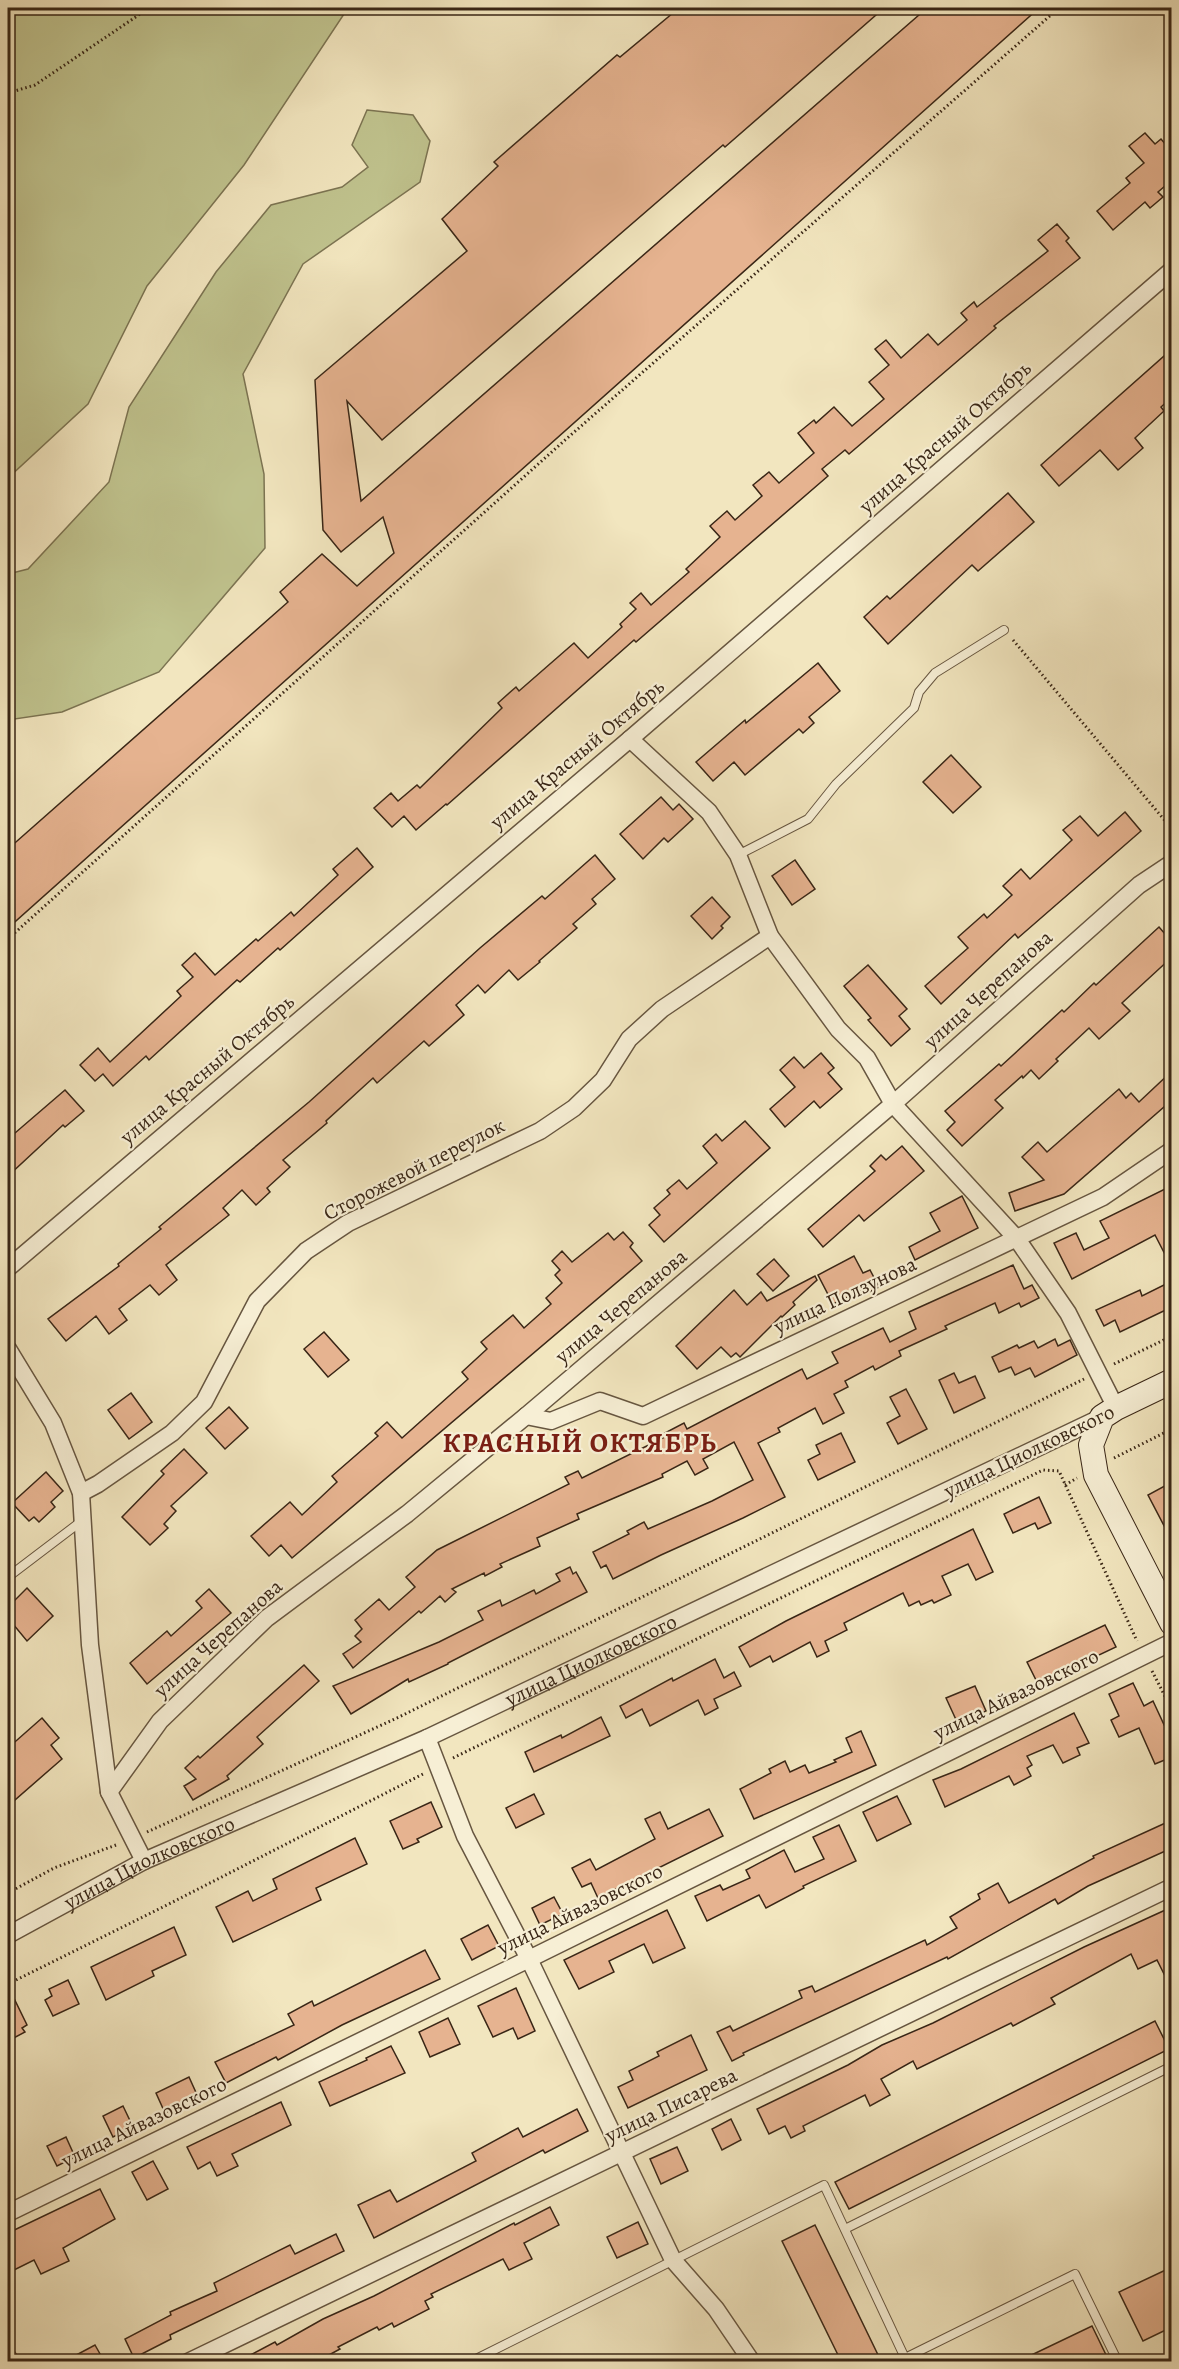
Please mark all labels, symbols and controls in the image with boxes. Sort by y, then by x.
street label: улица Красный Октябрь [852,354,1037,520]
street label: улица Красный Октябрь [483,673,670,836]
street label: улица Черепанова [917,923,1059,1055]
street label: улица Красный Октябрь [113,988,300,1151]
street label: Сторожевой переулок [319,1111,510,1227]
street label: улица Черепанова [548,1242,693,1370]
street label: улица Ползунова [768,1250,921,1341]
street label: улица Циолковского [938,1397,1119,1505]
district label: КРАСНЫЙ ОКТЯБРЬ [443,1425,717,1461]
street label: улица Черепанова [147,1572,289,1704]
street label: улица Циолковского [500,1607,681,1713]
street label: улица Айвазовского [928,1642,1103,1747]
street label: улица Циолковского [58,1809,239,1916]
street label: улица Айвазовского [492,1857,667,1962]
street label: улица Писарева [599,2061,742,2150]
street label: улица Айвазовского [56,2070,231,2175]

